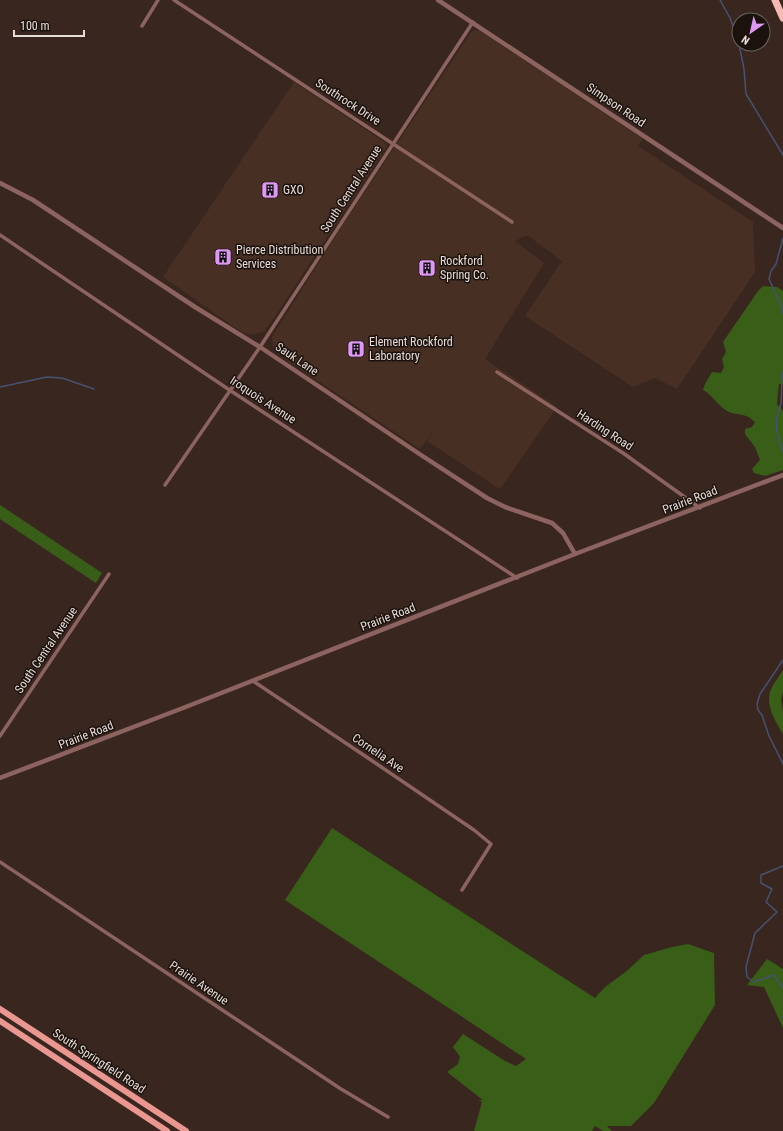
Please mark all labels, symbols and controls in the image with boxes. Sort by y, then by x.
scale bar [14,12,84,38]
north arrow [731,12,771,52]
text: 100 m [20,19,50,33]
text: N [739,32,752,47]
street label: Southrock Drive [313,76,383,128]
street label: Simpson Road [584,80,648,130]
street label: South Central Avenue [318,142,385,235]
building icon: GXO [260,180,280,200]
place label: GXO [283,183,304,197]
place label: Pierce Distribution Services [236,243,324,271]
building icon: Pierce Distribution Services [213,247,233,267]
place label: Rockford Spring Co. [440,254,489,282]
building icon: Rockford Spring Co. [417,258,437,278]
place label: Element Rockford Laboratory [369,335,453,363]
building icon: Element Rockford Laboratory [346,339,366,359]
street label: Sauk Lane [273,340,321,379]
street label: Iroquois Avenue [227,373,299,427]
street label: Harding Road [574,407,636,453]
street label: Prairie Road [661,483,719,517]
street label: Prairie Road [359,600,417,634]
street label: South Central Avenue [12,604,80,696]
street label: Prairie Road [57,718,115,752]
street label: Cornelia Ave [350,731,407,776]
street label: Prairie Avenue [167,958,231,1008]
street label: South Springfield Road [50,1026,148,1096]

